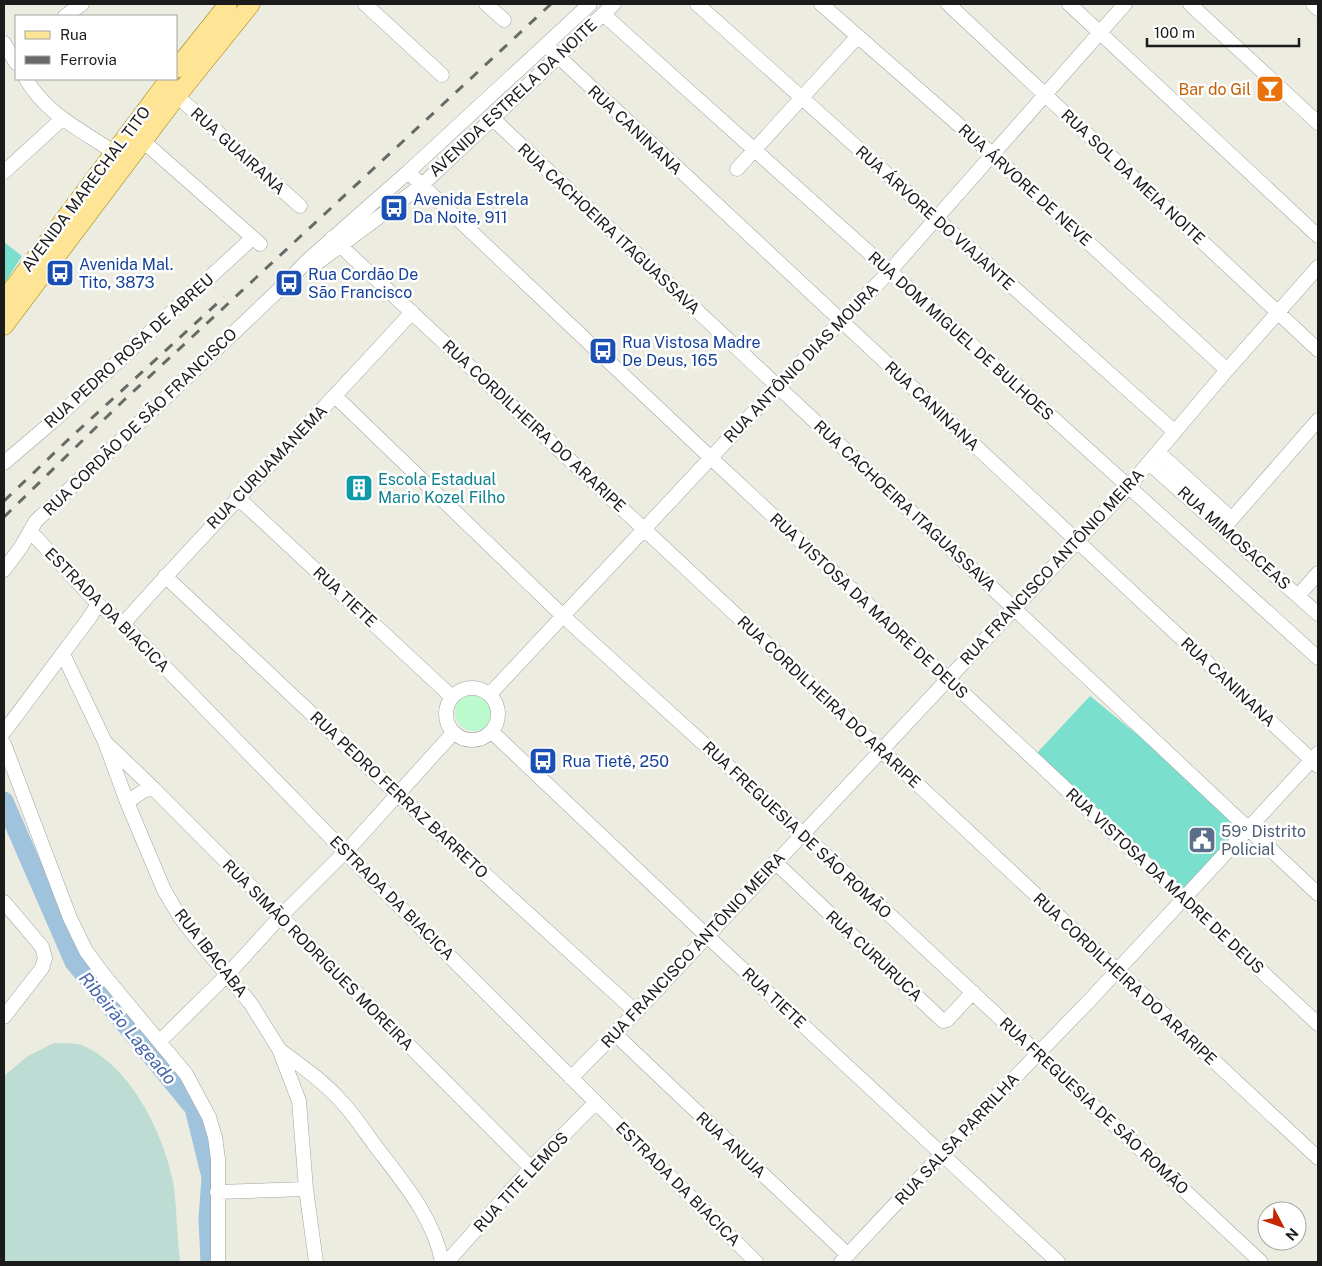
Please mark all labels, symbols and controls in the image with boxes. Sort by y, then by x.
legend [15,15,178,80]
street label: AVENIDA ESTRELA DA NOITE [425,15,601,181]
scale bar [1147,15,1300,47]
text: 100 m [1154,24,1195,41]
text: Rua [60,26,87,43]
text: Ferrovia [60,51,117,68]
bar icon: Bar do Gil [1255,74,1285,104]
place label: Bar do Gil [1178,80,1251,99]
street label: RUA CANINANA [584,81,686,179]
street label: AVENIDA MARECHAL TITO [18,103,154,275]
street label: RUA GUAIRANA [187,104,289,198]
street label: RUA SOL DA MEIA NOITE [1057,105,1209,249]
street label: RUA ÁRVORE DE NEVE [954,119,1096,250]
street label: RUA CACHOEIRA ITAGUASSAVA [514,140,704,318]
street label: RUA ÁRVORE DO VIAJANTE [852,141,1019,294]
place label: Avenida Estrela Da Noite, 911 [413,190,529,227]
bus stop icon: Avenida Estrela Da Noite, 911 [379,193,409,223]
street label: RUA DOM MIGUEL DE BULHOES [864,248,1058,424]
place label: Avenida Mal. Tito, 3873 [79,255,173,292]
bus stop icon: Avenida Mal. Tito, 3873 [45,258,75,288]
place label: Rua Cordão De São Francisco [308,265,418,302]
bus stop icon: Rua Cordão De São Francisco [274,268,304,298]
street label: RUA PEDRO ROSA DE ABREU [40,270,218,432]
street label: RUA ANTÔNIO DIAS MOURA [719,279,882,446]
street label: RUA CORDÃO DE SÃO FRANCISCO [39,324,241,520]
place label: Rua Vistosa Madre De Deus, 165 [622,333,761,370]
street label: RUA CORDILHEIRA DO ARARIPE [438,336,630,516]
bus stop icon: Rua Vistosa Madre De Deus, 165 [588,336,618,366]
street label: RUA CANINANA [881,357,983,455]
street label: RUA CURUAMANEMA [203,401,331,533]
street label: RUA CACHOEIRA ITAGUASSAVA [810,417,1000,595]
street label: RUA FRANCISCO ANTÔNIO MEIRA [955,465,1148,669]
place label: Escola Estadual Mario Kozel Filho [378,470,505,507]
building icon: Escola Estadual Mario Kozel Filho [344,473,374,503]
street label: RUA MIMOSACEAS [1174,482,1294,594]
street label: RUA VISTOSA DA MADRE DE DEUS [766,509,972,703]
street label: ESTRADA DA BIACICA [41,544,173,676]
street label: RUA TIETE [309,563,381,631]
street label: RUA CORDILHEIRA DO ARARIPE [733,612,925,792]
street label: RUA CANINANA [1177,633,1279,731]
street label: RUA PEDRO FERRAZ BARRETO [306,708,492,882]
street label: RUA FREGUESIA DE SÃO ROMÃO [699,737,896,923]
bus stop icon: Rua Tietê, 250 [528,746,558,776]
place label: Rua Tietê, 250 [562,752,669,771]
street label: RUA VISTOSA DA MADRE DE DEUS [1062,784,1268,978]
place label: 59º Distrito Policial [1221,822,1306,859]
public building icon: 59º Distrito Policial [1187,825,1217,855]
street label: ESTRADA DA BIACICA [326,832,458,964]
street label: RUA FRANCISCO ANTÔNIO MEIRA [596,848,789,1052]
street label: RUA SIMÃO RODRIGUES MOREIRA [219,855,418,1054]
street label: RUA CORDILHEIRA DO ARARIPE [1029,889,1221,1069]
street label: RUA IBACABA [171,905,251,1001]
street label: RUA CURURUCA [822,907,926,1005]
street label: RUA TIETE [738,964,810,1032]
water label: Ribeirão Lageado [75,967,181,1089]
street label: RUA FREGUESIA DE SÃO ROMÃO [996,1013,1193,1199]
street label: RUA SALSA PARRILHA [891,1069,1023,1209]
street label: RUA ANUJA [692,1108,770,1182]
street label: ESTRADA DA BIACICA [612,1118,744,1250]
street label: RUA TITE LEMOS [470,1128,572,1236]
north arrow [1257,1201,1307,1251]
text: N [1282,1225,1301,1244]

